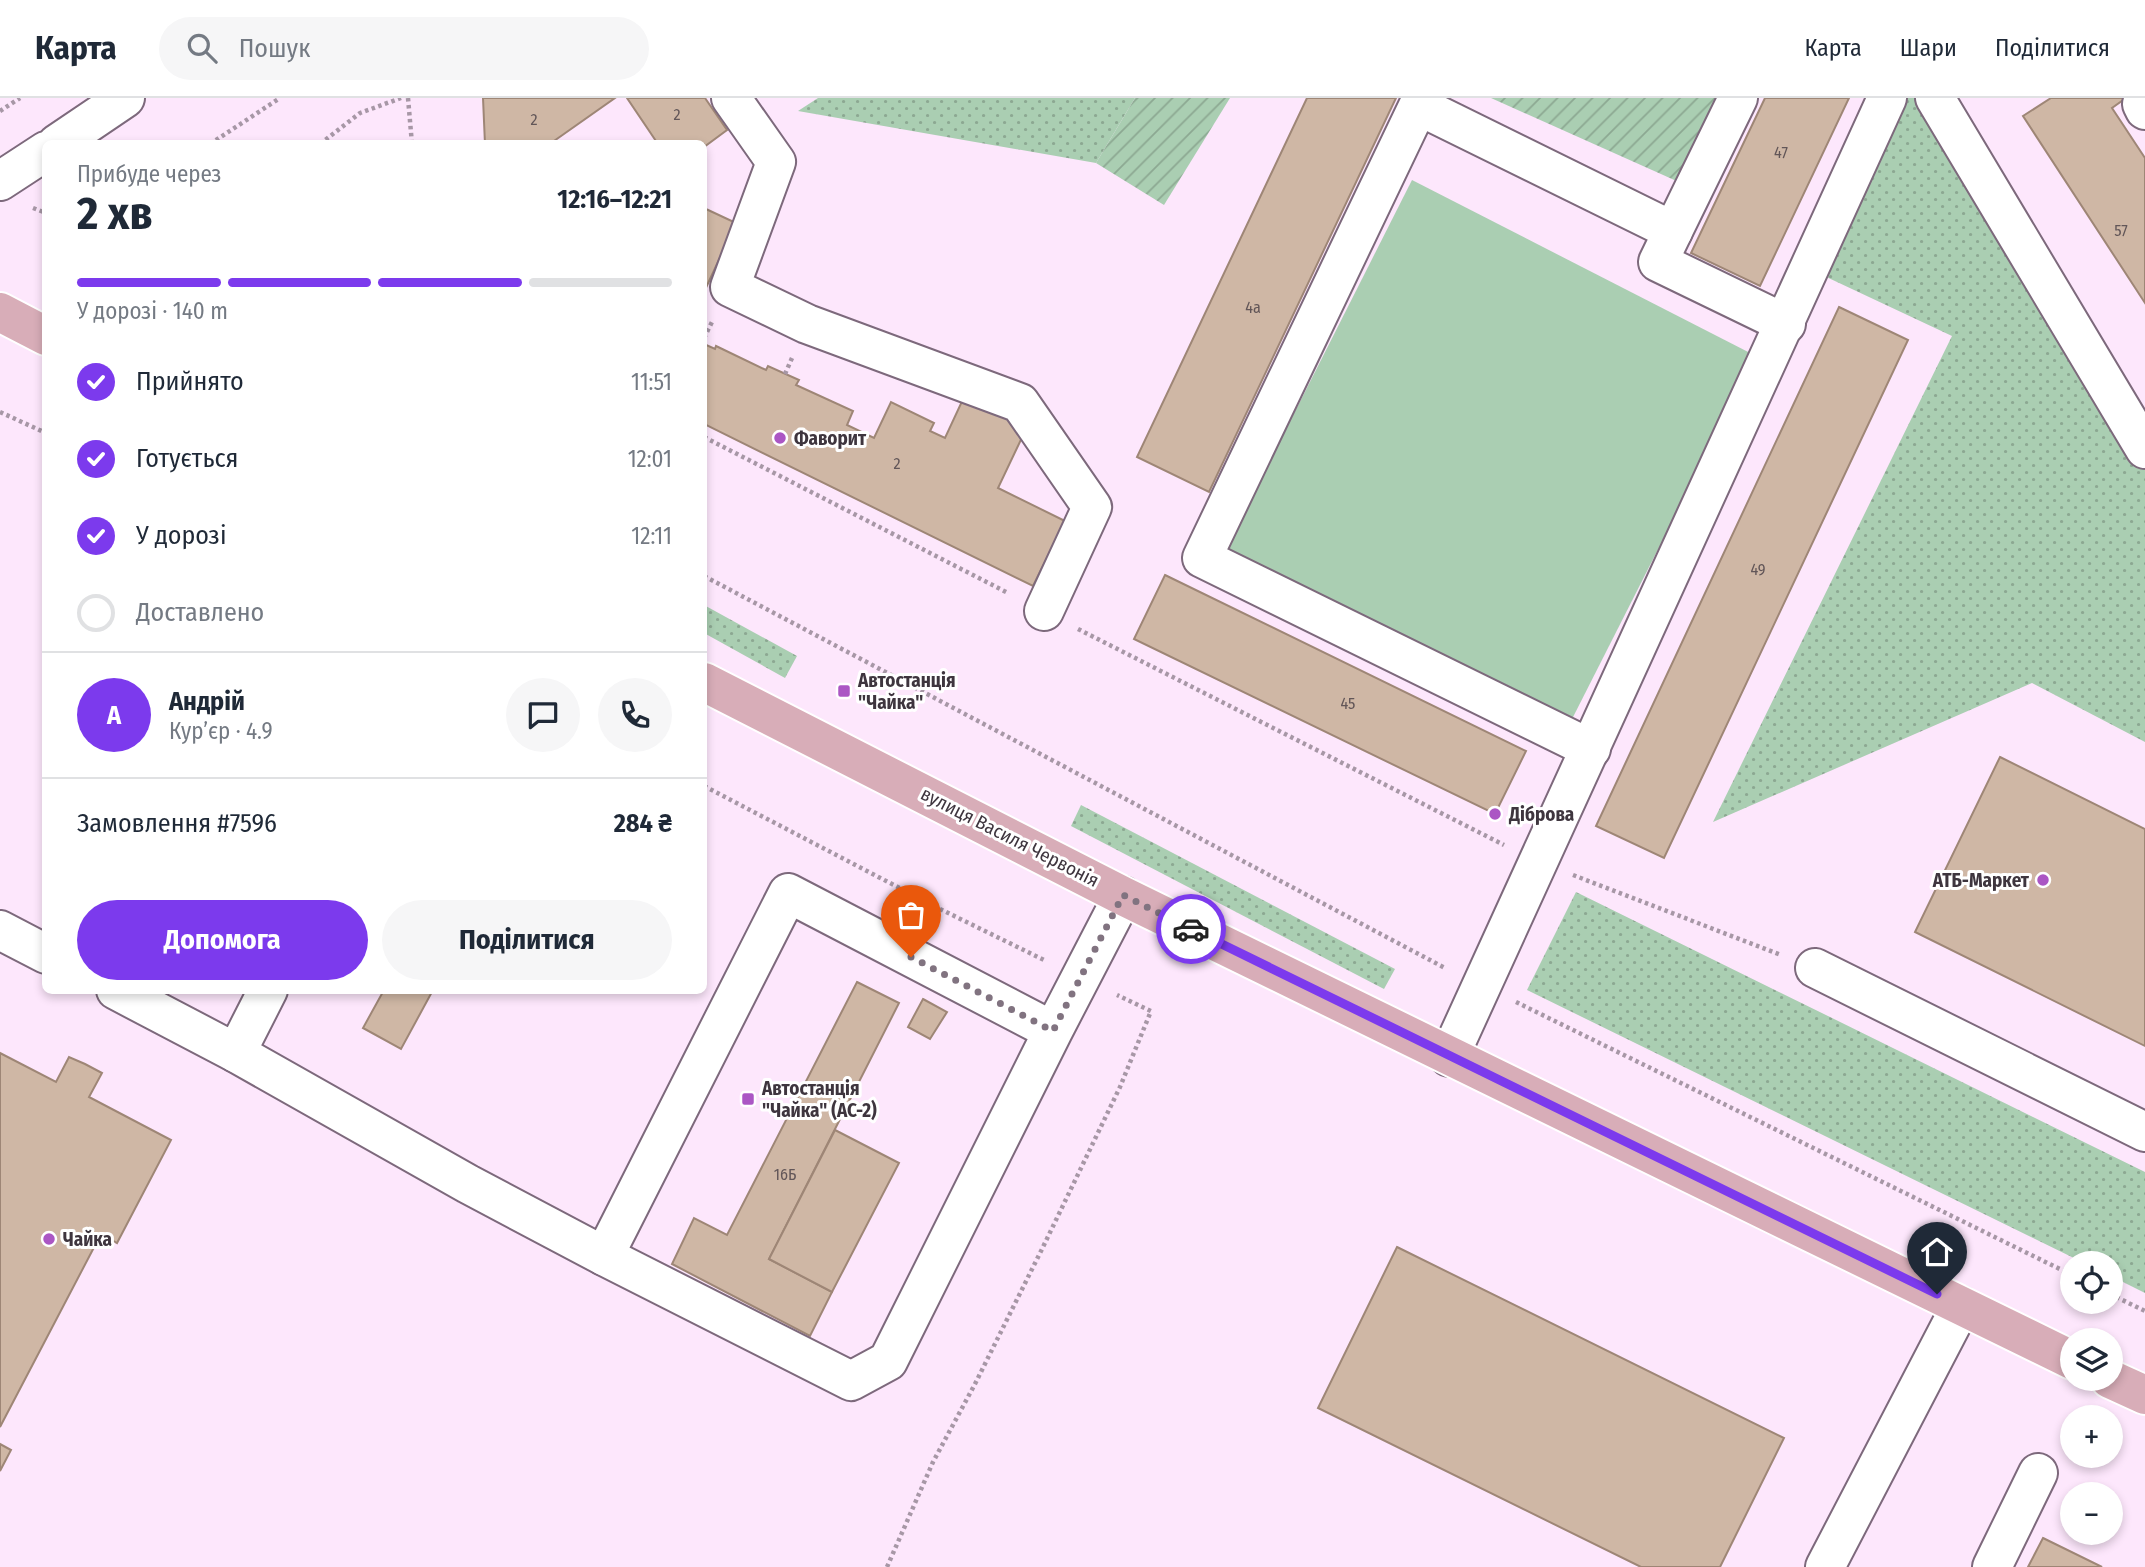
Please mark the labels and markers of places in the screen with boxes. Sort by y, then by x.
place label: Фаворит [794,427,867,450]
marker: Фаворит [772,430,788,446]
place label: Автостанція "Чайка" [857,669,956,714]
marker: Автостанція "Чайка" [836,683,852,699]
place label: Діброва [1508,803,1574,826]
marker: Діброва [1487,806,1503,822]
place label: АТБ-Маркет [1932,869,2030,892]
marker: АТБ-Маркет [2035,872,2051,888]
pin [881,885,941,957]
place label: Автостанція "Чайка" (АС-2) [761,1077,877,1122]
marker: Автостанція "Чайка" (АС-2) [740,1091,756,1107]
pin [1907,1222,1967,1294]
place label: Чайка [63,1228,112,1251]
marker: Чайка [41,1231,57,1247]

